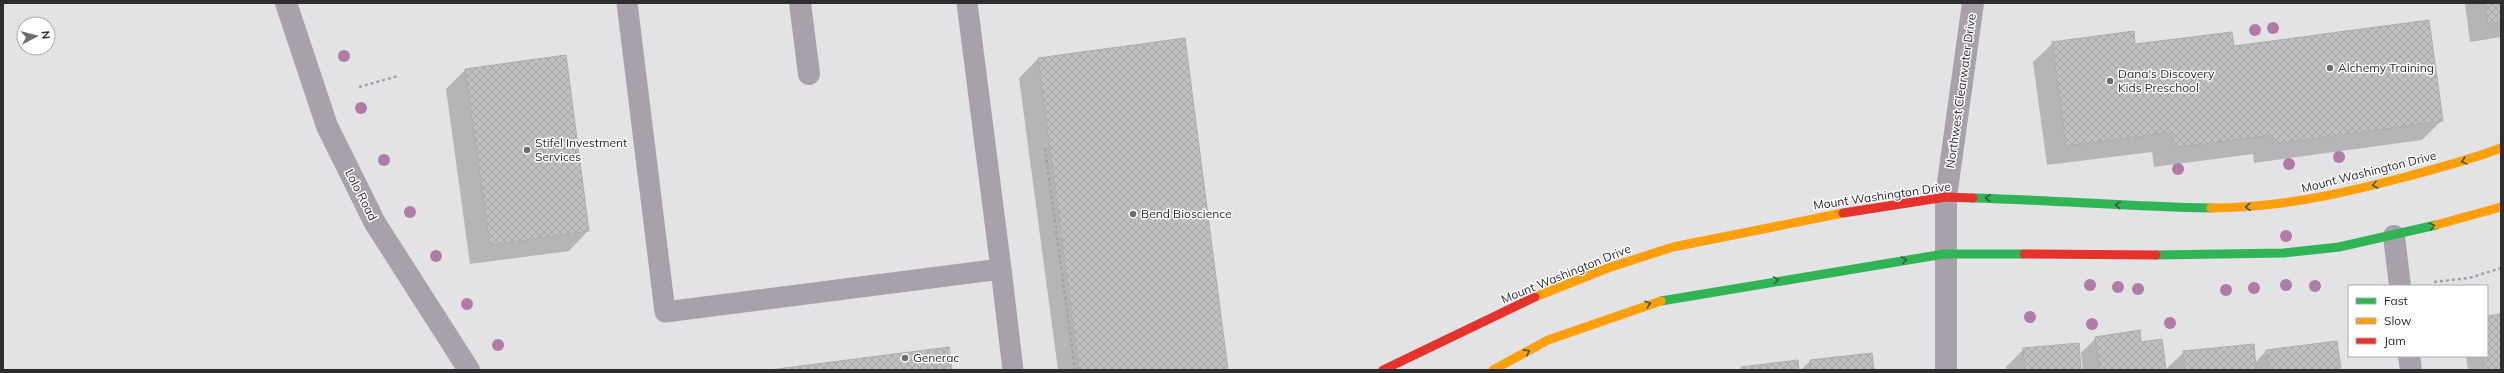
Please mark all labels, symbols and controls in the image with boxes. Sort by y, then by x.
street label: Northwest Clearwater Drive [1942,13,1979,169]
north arrow [16,16,56,56]
text: N [38,30,53,40]
place label: Alchemy Training [2338,60,2434,75]
marker: Alchemy Training [2325,63,2335,73]
place label: Dana's Discovery Kids Preschool [2118,66,2215,95]
marker: Dana's Discovery Kids Preschool [2105,76,2115,86]
place label: Stifel Investment Services [535,135,627,164]
marker: Stifel Investment Services [522,145,532,155]
street label: Mount Washington Drive [2300,147,2438,196]
one-way arrow [2461,156,2468,165]
street label: Lolo Road [342,167,381,223]
street label: Mount Washington Drive [1812,178,1952,213]
one-way arrow [2372,180,2379,189]
one-way arrow [1985,194,1991,202]
one-way arrow [2115,200,2121,209]
one-way arrow [2245,203,2251,212]
place label: Bend Bioscience [1141,206,1232,221]
marker: Bend Bioscience [1128,209,1138,219]
one-way arrow [2428,222,2435,231]
street label: Mount Washington Drive [1499,241,1633,306]
one-way arrow [1901,256,1907,265]
one-way arrow [1773,276,1779,285]
legend [2348,285,2488,357]
text: Fast [2384,293,2408,308]
one-way arrow [1644,300,1651,309]
text: Slow [2384,313,2412,328]
text: Jam [2384,333,2406,348]
one-way arrow [1523,349,1530,356]
place label: Generac [913,350,959,365]
marker: Generac [900,353,910,363]

